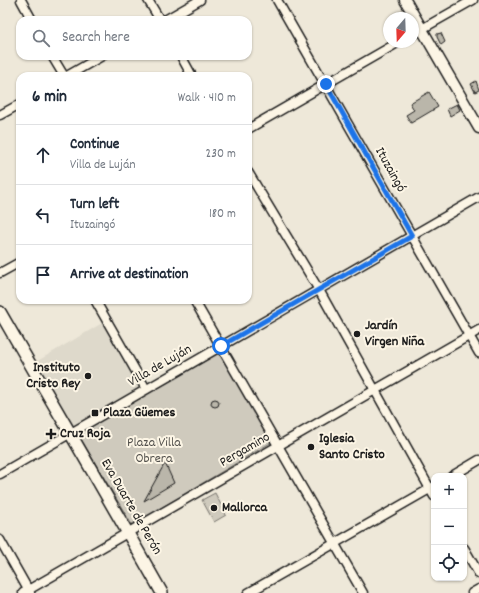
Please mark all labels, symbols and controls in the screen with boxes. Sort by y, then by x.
north arrow [383,12,419,48]
search box [16,16,252,60]
icon: search [30,27,52,49]
text: Search here [62,27,130,49]
route end [317,75,335,93]
text: 6 min [32,86,67,110]
text: Walk · 410 m [178,89,236,108]
text: Continue [70,134,119,156]
icon: ahead [32,144,54,166]
street label: Ituzaingó [369,144,411,196]
text: 230 m [206,145,236,164]
text: Villa de Luján [70,156,136,175]
text: Turn left [70,194,119,216]
icon: left [32,204,54,226]
text: 180 m [209,205,236,224]
text: Ituzaingó [70,216,115,235]
icon: arrive [32,264,54,286]
text: Arrive at destination [70,264,188,286]
place label: Jardín Virgen Niña [365,316,425,352]
marker: Jardín Virgen Niña [352,329,362,339]
route start [212,337,230,355]
street label: Villa de Luján [124,340,196,392]
place label: Instituto Cristo Rey [26,358,81,394]
marker: Instituto Cristo Rey [83,371,93,381]
place label: Plaza Güemes [103,403,175,423]
marker: Plaza Güemes [90,408,100,418]
place label: Cruz Roja [60,424,111,444]
marker: Cruz Roja [45,428,57,440]
street label: Pergamino [216,428,274,472]
place label: Iglesia Santo Cristo [319,429,385,465]
park label: Plaza Villa Obrera [127,433,181,469]
marker: Iglesia Santo Cristo [306,442,316,452]
street label: Eva Duarte de Perón [95,455,167,559]
map controls [431,473,467,581]
button: + [431,473,467,509]
place label: Mallorca [222,498,268,518]
marker: Mallorca [209,503,219,513]
button: − [431,509,467,545]
button: locate [431,545,467,581]

